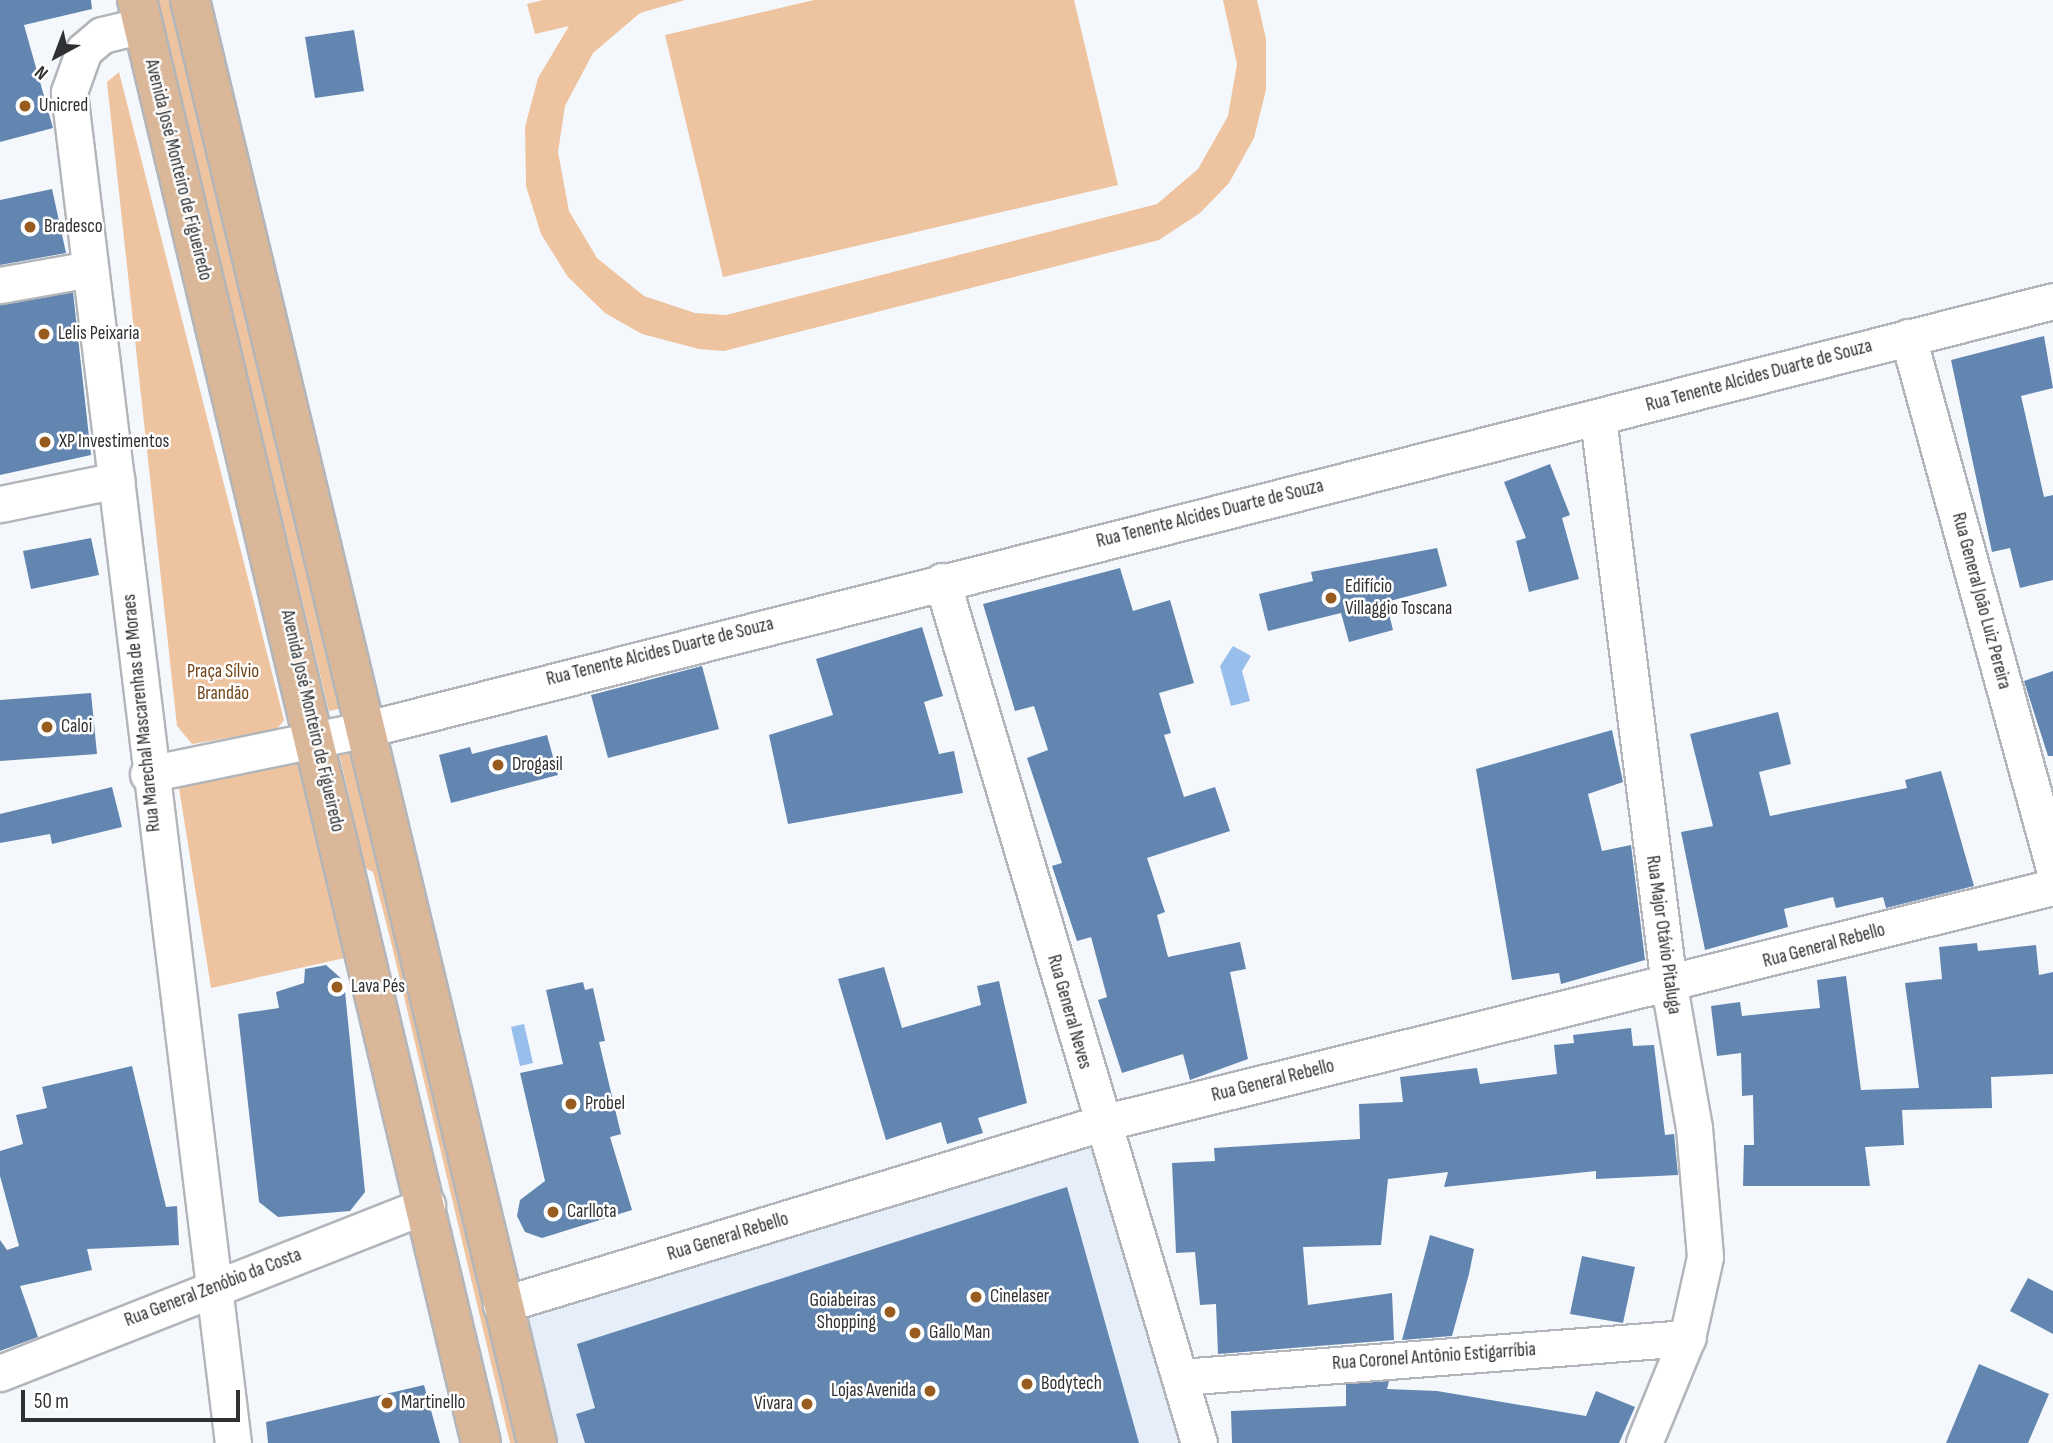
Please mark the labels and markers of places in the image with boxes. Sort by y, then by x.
place label: Unicred [39,95,88,117]
marker: Unicred [17,98,33,114]
place label: Bradesco [44,216,103,238]
marker: Bradesco [22,219,38,235]
place label: Lelis Peixaria [58,323,140,345]
marker: Lelis Peixaria [36,326,52,342]
place label: XP Investimentos [59,431,169,453]
marker: XP Investimentos [37,434,53,450]
place label: Edifício Villaggio Toscana [1345,576,1452,620]
marker: Edifício Villaggio Toscana [1323,590,1339,606]
place label: Caloi [61,716,92,738]
marker: Caloi [39,719,55,735]
place label: Drogasil [512,754,563,776]
marker: Drogasil [490,757,506,773]
place label: Lava Pés [351,976,405,998]
marker: Lava Pés [329,979,345,995]
place label: Probel [585,1093,625,1115]
marker: Probel [563,1096,579,1112]
place label: Carllota [567,1201,617,1223]
marker: Carllota [545,1204,561,1220]
place label: Cinelaser [990,1286,1049,1308]
marker: Cinelaser [968,1289,984,1305]
place label: Goiabeiras Shopping [809,1290,876,1334]
marker: Goiabeiras Shopping [882,1304,898,1320]
place label: Gallo Man [929,1322,990,1344]
marker: Gallo Man [907,1325,923,1341]
place label: Bodytech [1041,1373,1102,1395]
marker: Bodytech [1019,1376,1035,1392]
place label: Lojas Avenida [831,1380,916,1402]
marker: Lojas Avenida [922,1383,938,1399]
place label: Martinello [401,1392,465,1414]
place label: Vivara [754,1393,793,1415]
marker: Martinello [379,1395,395,1411]
marker: Vivara [799,1396,815,1412]

